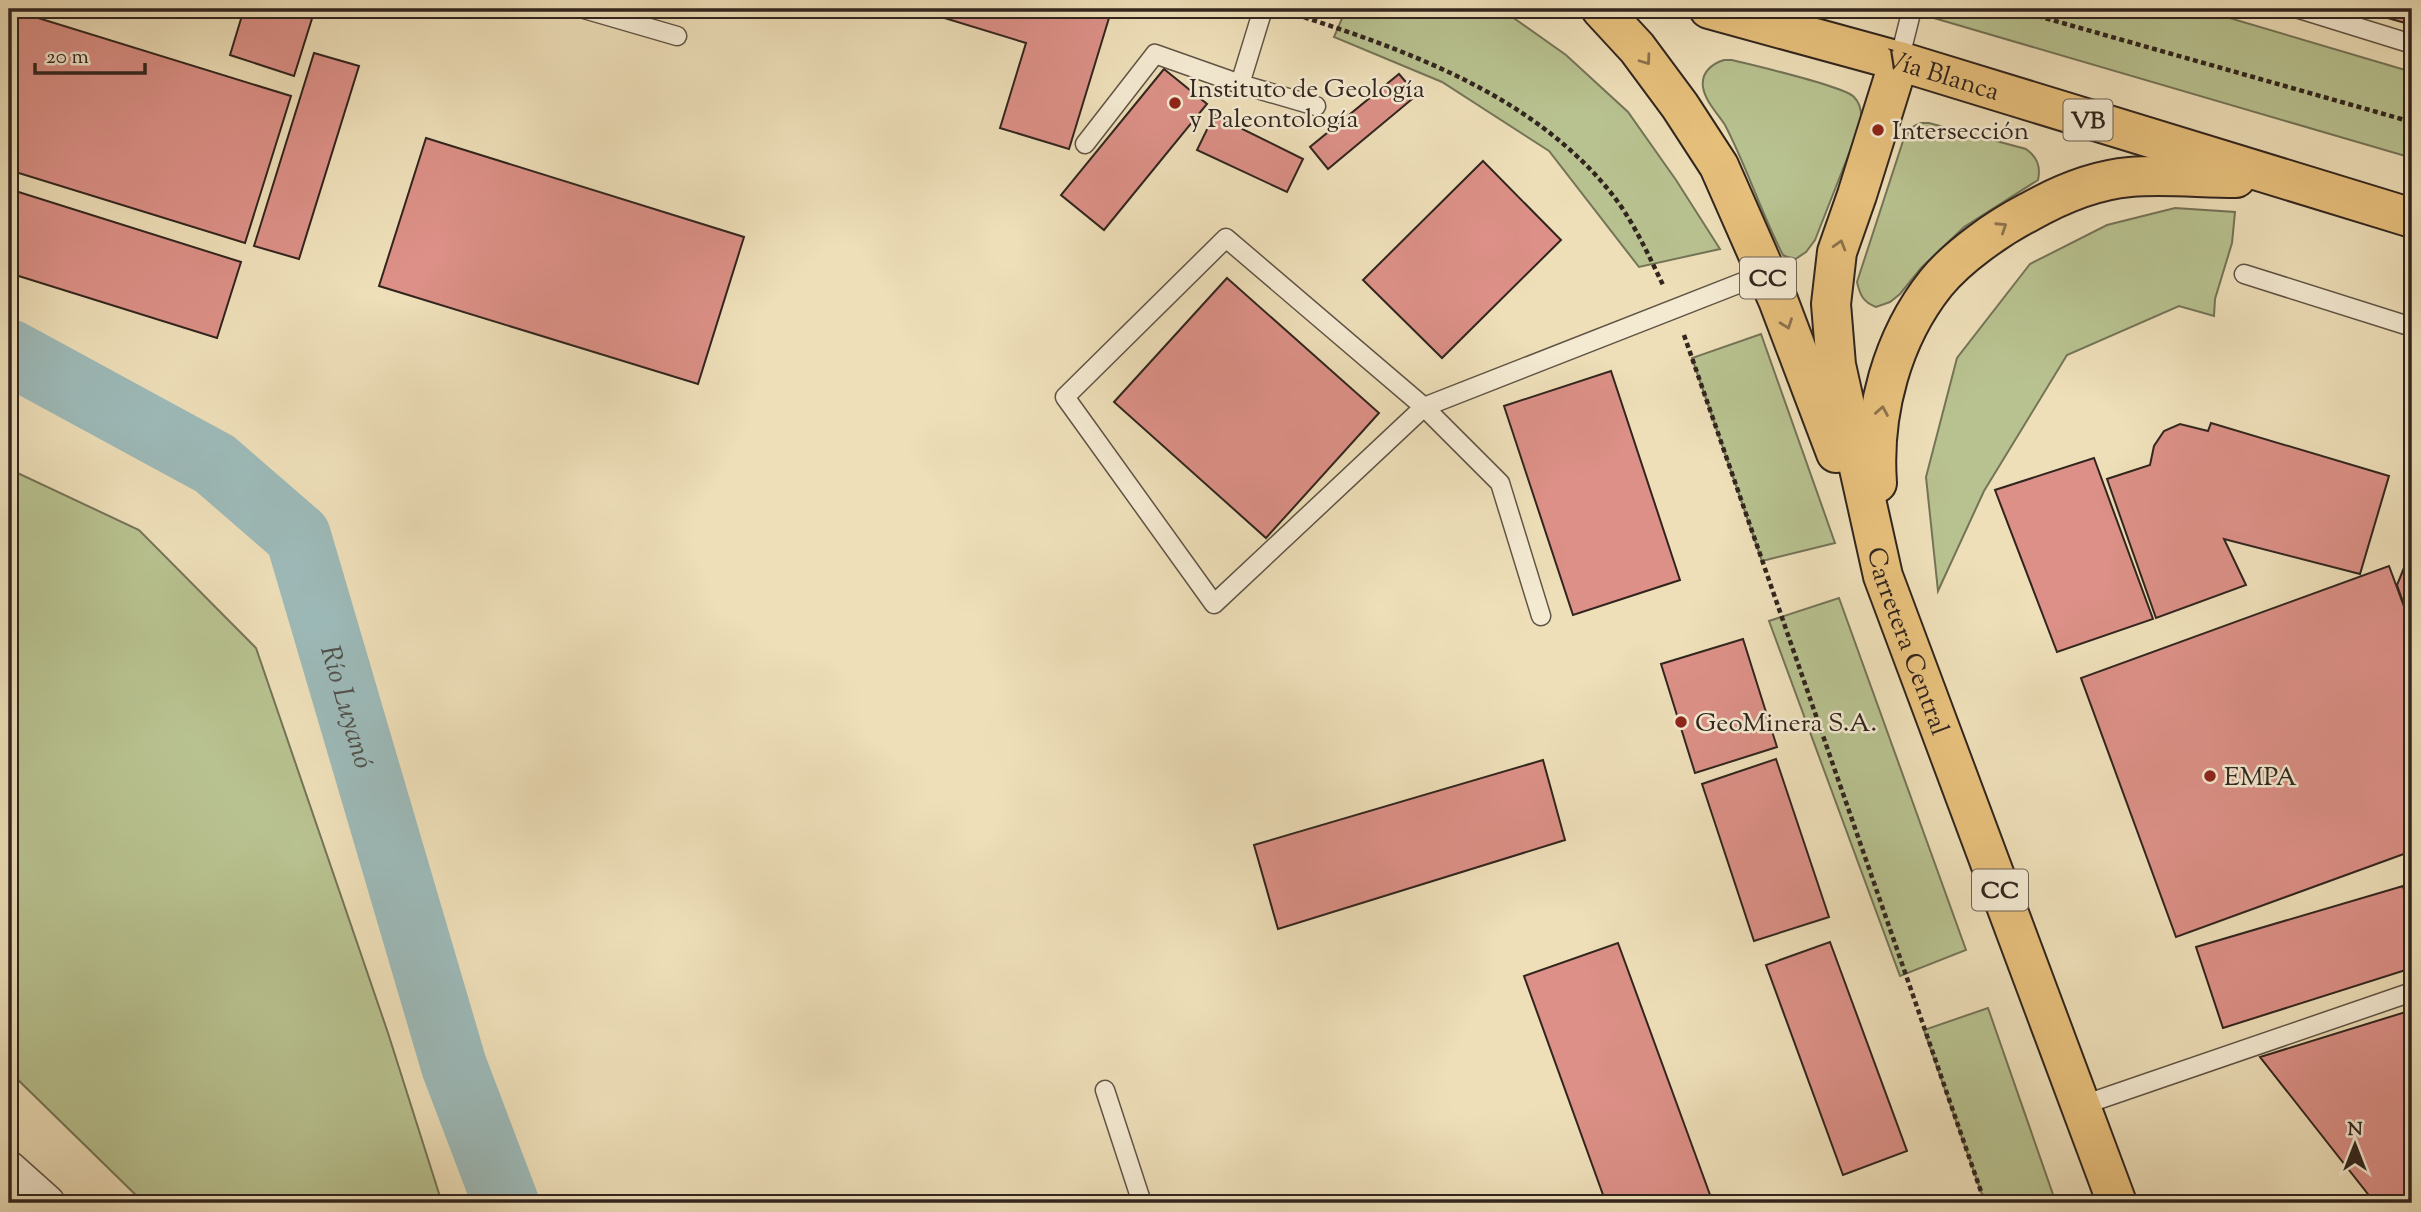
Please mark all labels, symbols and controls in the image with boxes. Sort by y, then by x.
scale bar [35,32,145,76]
street label: Vía Blanca [1880,42,2004,112]
text: 20 m [46,43,89,73]
one-way arrow [1638,52,1650,65]
place label: Instituto de Geología y Paleontología [1189,72,1425,139]
marker: Instituto de Geología y Paleontología [1167,95,1183,111]
road number: VB [2064,100,2112,140]
place label: Intersección [1892,114,2029,151]
marker: Intersección [1870,122,1886,138]
one-way arrow [1995,222,2008,235]
one-way arrow [1831,239,1846,251]
road number: CC [1740,258,1796,298]
one-way arrow [1779,318,1793,330]
one-way arrow [1874,405,1889,417]
street label: Carretera Central [1856,544,1957,741]
water label: Río Luyanó [308,641,382,774]
place label: GeoMinera S.A. [1695,706,1877,743]
marker: GeoMinera S.A. [1673,714,1689,730]
place label: EMPA [2224,760,2297,797]
marker: EMPA [2202,768,2218,784]
road number: CC [1972,870,2028,910]
north arrow [2320,1110,2390,1180]
text: N [2347,1117,2363,1144]

